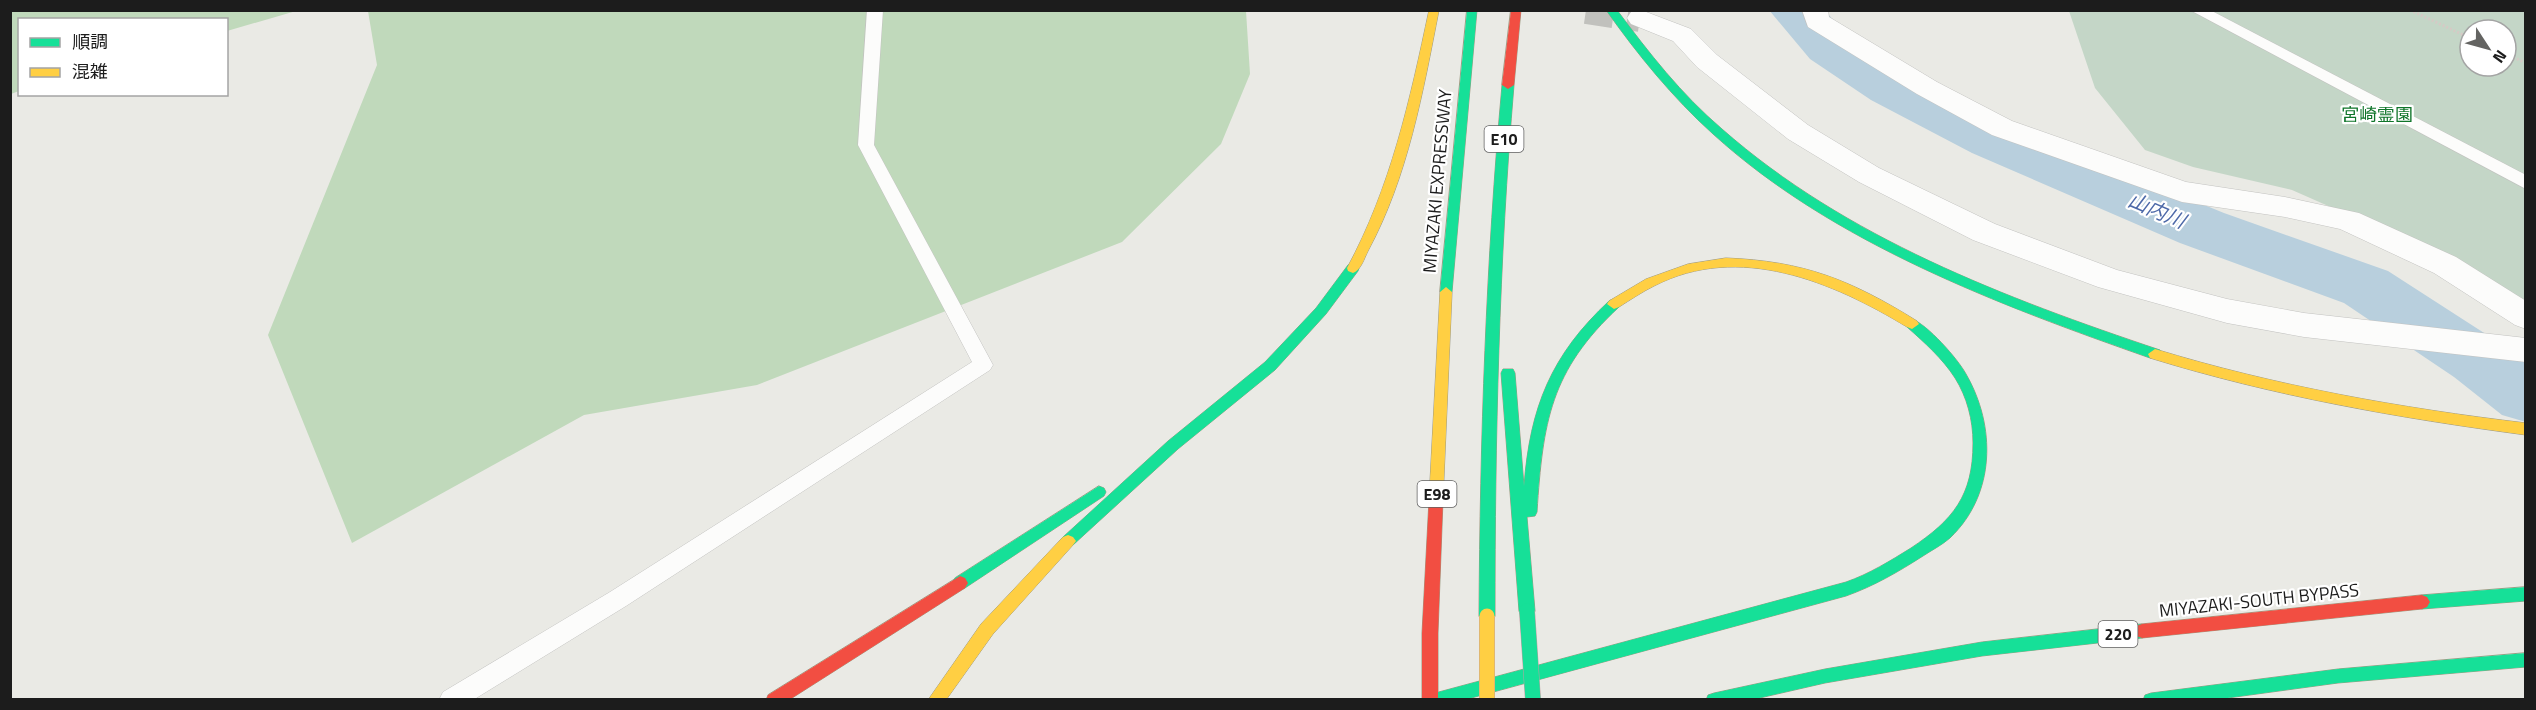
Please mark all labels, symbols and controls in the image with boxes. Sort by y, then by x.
legend [18,18,228,96]
north arrow [2458,18,2518,78]
text: 順調 [72,28,108,55]
text: N [2487,45,2513,68]
text: 混雑 [72,58,108,85]
street label: MIYAZAKI EXPRESSWAY [1416,88,1459,274]
park label: 宮崎霊園 [2341,101,2413,128]
road number: E10 [1484,126,1524,152]
water label: 山内川 [2123,184,2193,237]
road number: E98 [1418,481,1456,507]
street label: MIYAZAKI-SOUTH BYPASS [2158,576,2360,624]
road number: 220 [2098,621,2138,647]

